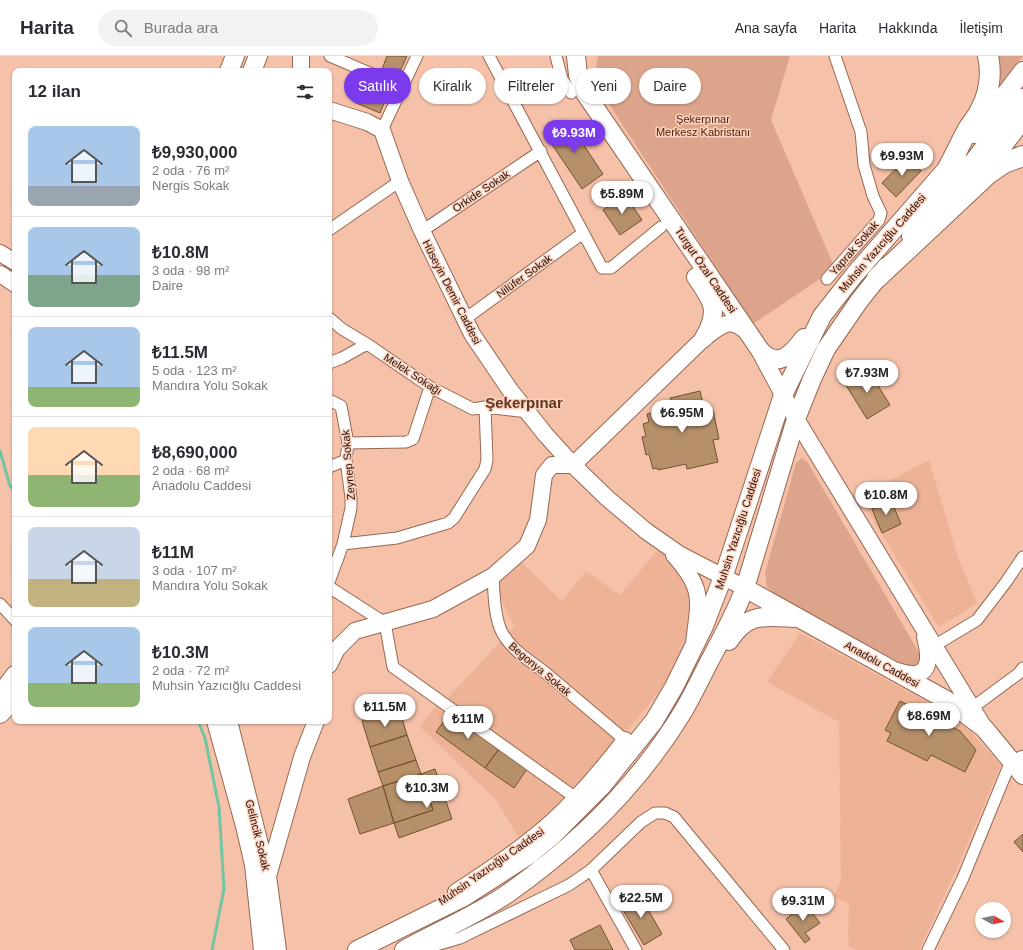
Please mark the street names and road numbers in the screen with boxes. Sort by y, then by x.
street label: Orkide Sokak [450,167,512,214]
street label: Muhsin Yazıcığlu Caddesi [836,191,928,295]
street label: Yaprak Sokak [827,218,881,277]
street label: Turgut Özal Caddesi [673,225,739,315]
street label: Hüseyin Demir Caddesi [420,238,484,346]
street label: Nilüfer Sokak [494,252,554,300]
street label: Melek Sokağı [382,351,444,397]
street label: Zeynep Sokak [339,429,357,501]
street label: Muhsin Yazıcığlu Caddesi [713,467,763,591]
street label: Anadolu Caddesi [842,638,922,690]
street label: Begonya Sokak [507,640,574,699]
street label: Gelincik Sokak [243,798,273,872]
street label: Muhsin Yazıcığlu Caddesi [436,825,546,907]

